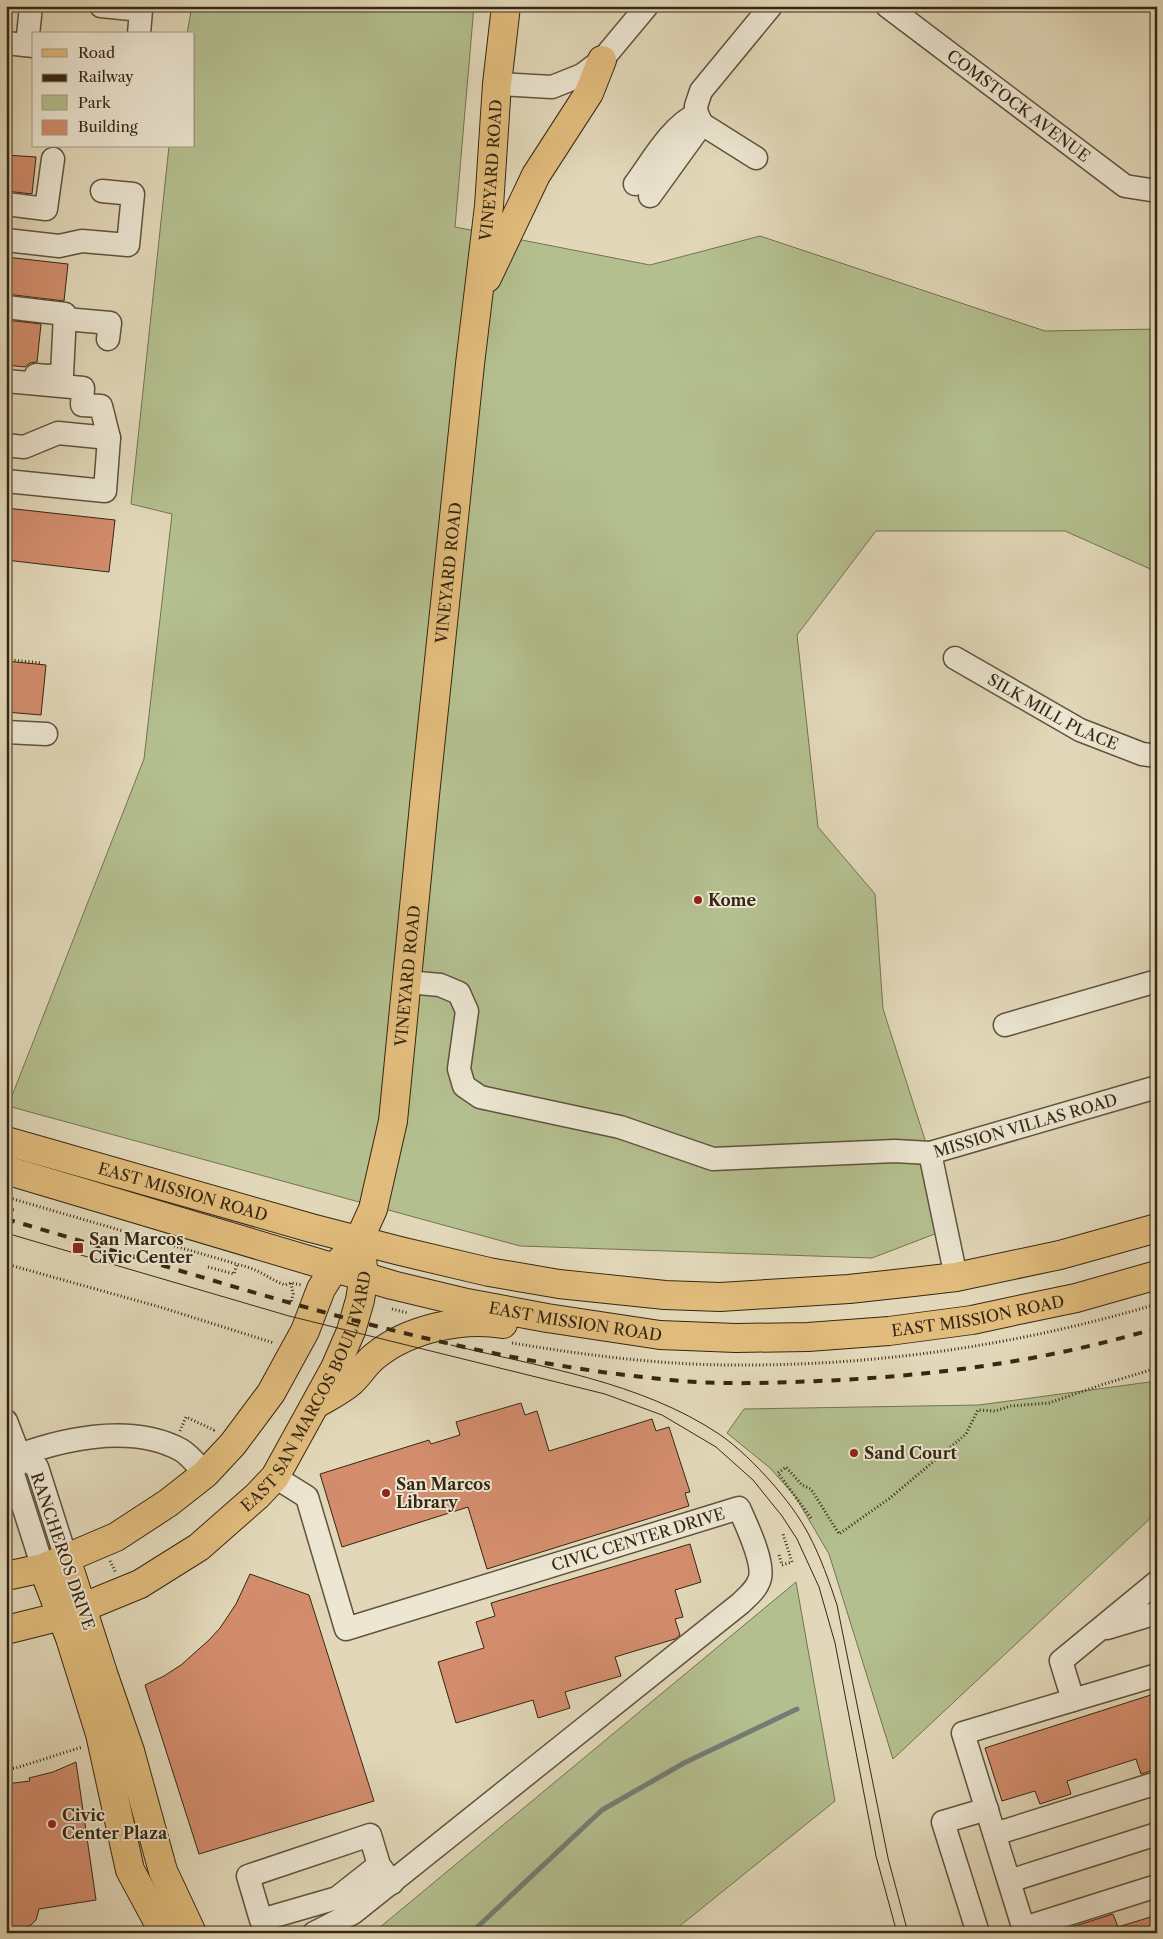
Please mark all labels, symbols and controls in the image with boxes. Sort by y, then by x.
legend [32,32,195,148]
text: Road [78,43,115,62]
street label: COMSTOCK AVENUE [943,45,1094,166]
text: Railway [78,67,134,86]
text: Park [78,93,112,112]
street label: VINEYARD ROAD [475,99,506,243]
text: Building [78,117,138,136]
street label: VINEYARD ROAD [431,501,466,645]
street label: SILK MILL PLACE [984,669,1121,754]
place label: Kome [708,890,757,910]
marker: Kome [692,894,704,906]
street label: VINEYARD ROAD [390,904,424,1048]
street label: MISSION VILLAS ROAD [931,1089,1120,1161]
street label: EAST MISSION ROAD [96,1158,270,1225]
place label: San Marcos Civic Center [89,1229,193,1267]
marker: San Marcos Civic Center [71,1241,85,1255]
street label: EAST SAN MARCOS BOULEVARD [237,1269,375,1516]
street label: EAST MISSION ROAD [890,1291,1066,1341]
street label: EAST MISSION ROAD [487,1297,664,1345]
place label: Sand Court [864,1443,958,1463]
marker: Sand Court [848,1447,860,1459]
street label: RANCHEROS DRIVE [27,1470,99,1632]
place label: San Marcos Library [396,1474,491,1512]
marker: San Marcos Library [380,1487,392,1499]
street label: CIVIC CENTER DRIVE [549,1503,727,1575]
place label: Civic Center Plaza [62,1805,168,1843]
marker: Civic Center Plaza [46,1818,58,1830]

